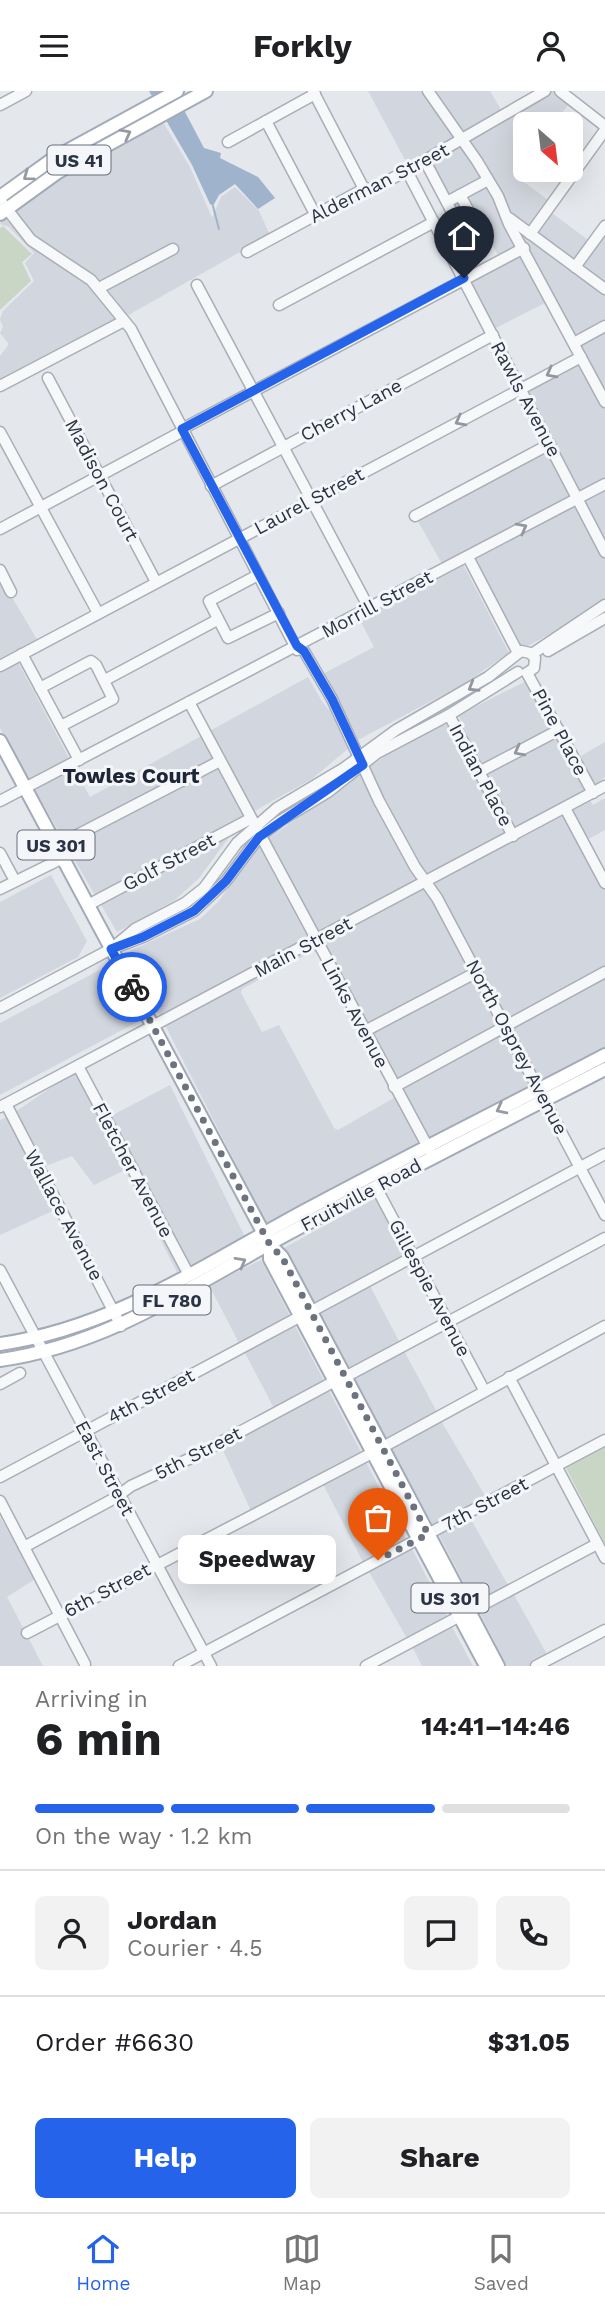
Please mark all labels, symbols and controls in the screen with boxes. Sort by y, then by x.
icon: menu [35,27,73,65]
text: Forkly [253,27,352,65]
icon: person [532,27,570,65]
north arrow [513,112,583,182]
map controls [513,112,583,182]
one-way arrow [119,129,131,143]
street label: Alderman Street [305,138,453,228]
road number: US 41 [48,146,110,175]
one-way arrow [23,168,36,180]
pin [434,206,494,278]
icon: home [445,217,483,255]
street label: Rawls Avenue [486,337,566,461]
one-way arrow [546,365,558,378]
street label: Cherry Lane [296,374,406,446]
one-way arrow [455,413,468,426]
street label: Madison Court [60,415,144,545]
street label: Laurel Street [250,462,368,540]
one-way arrow [515,522,528,536]
street label: Morrill Street [317,565,437,643]
one-way arrow [467,678,480,691]
street label: Pine Place [527,684,593,780]
street label: Indian Place [444,720,518,830]
one-way arrow [514,743,526,756]
district label: Towles Court [62,763,200,788]
street label: Golf Street [119,828,219,896]
road number: US 301 [18,831,94,859]
street label: Main Street [250,912,356,982]
courier [97,952,167,1022]
street label: Links Avenue [316,954,394,1072]
street label: North Osprey Avenue [461,956,573,1138]
icon: bike [113,968,151,1006]
street label: Fletcher Avenue [88,1099,178,1241]
one-way arrow [496,1101,508,1115]
street label: Wallace Avenue [20,1146,108,1284]
street label: Fruitville Road [297,1153,425,1237]
street label: Gillespie Avenue [384,1215,476,1361]
one-way arrow [234,1257,246,1270]
road number: FL 780 [134,1285,210,1315]
street label: 4th Street [104,1364,198,1428]
street label: East Street [70,1416,140,1520]
street label: 5th Street [151,1421,245,1485]
street label: 7th Street [438,1472,532,1536]
pin [348,1488,408,1560]
icon: bag [359,1499,397,1537]
callout: Speedway [178,1535,336,1585]
text: Speedway [199,1546,315,1573]
street label: 6th Street [60,1558,154,1622]
road number: US 301 [412,1583,489,1613]
text: Arriving in [35,1686,148,1713]
text: 14:41–14:46 [421,1711,570,1741]
text: 6 min [35,1712,162,1766]
text: On the way · 1.2 km [35,1823,253,1850]
button: person [35,1896,109,1970]
button: chat [404,1896,478,1970]
button: phone [496,1896,570,1970]
text: Jordan [127,1905,217,1935]
text: Courier · 4.5 [127,1935,263,1962]
text: Order #6630 [35,2027,194,2057]
text: $31.05 [488,2027,570,2057]
button: Help [35,2118,296,2198]
button: Share [310,2118,570,2198]
tab: Home [76,2230,130,2295]
tab: Map [283,2230,321,2295]
tab: Saved [474,2230,529,2295]

